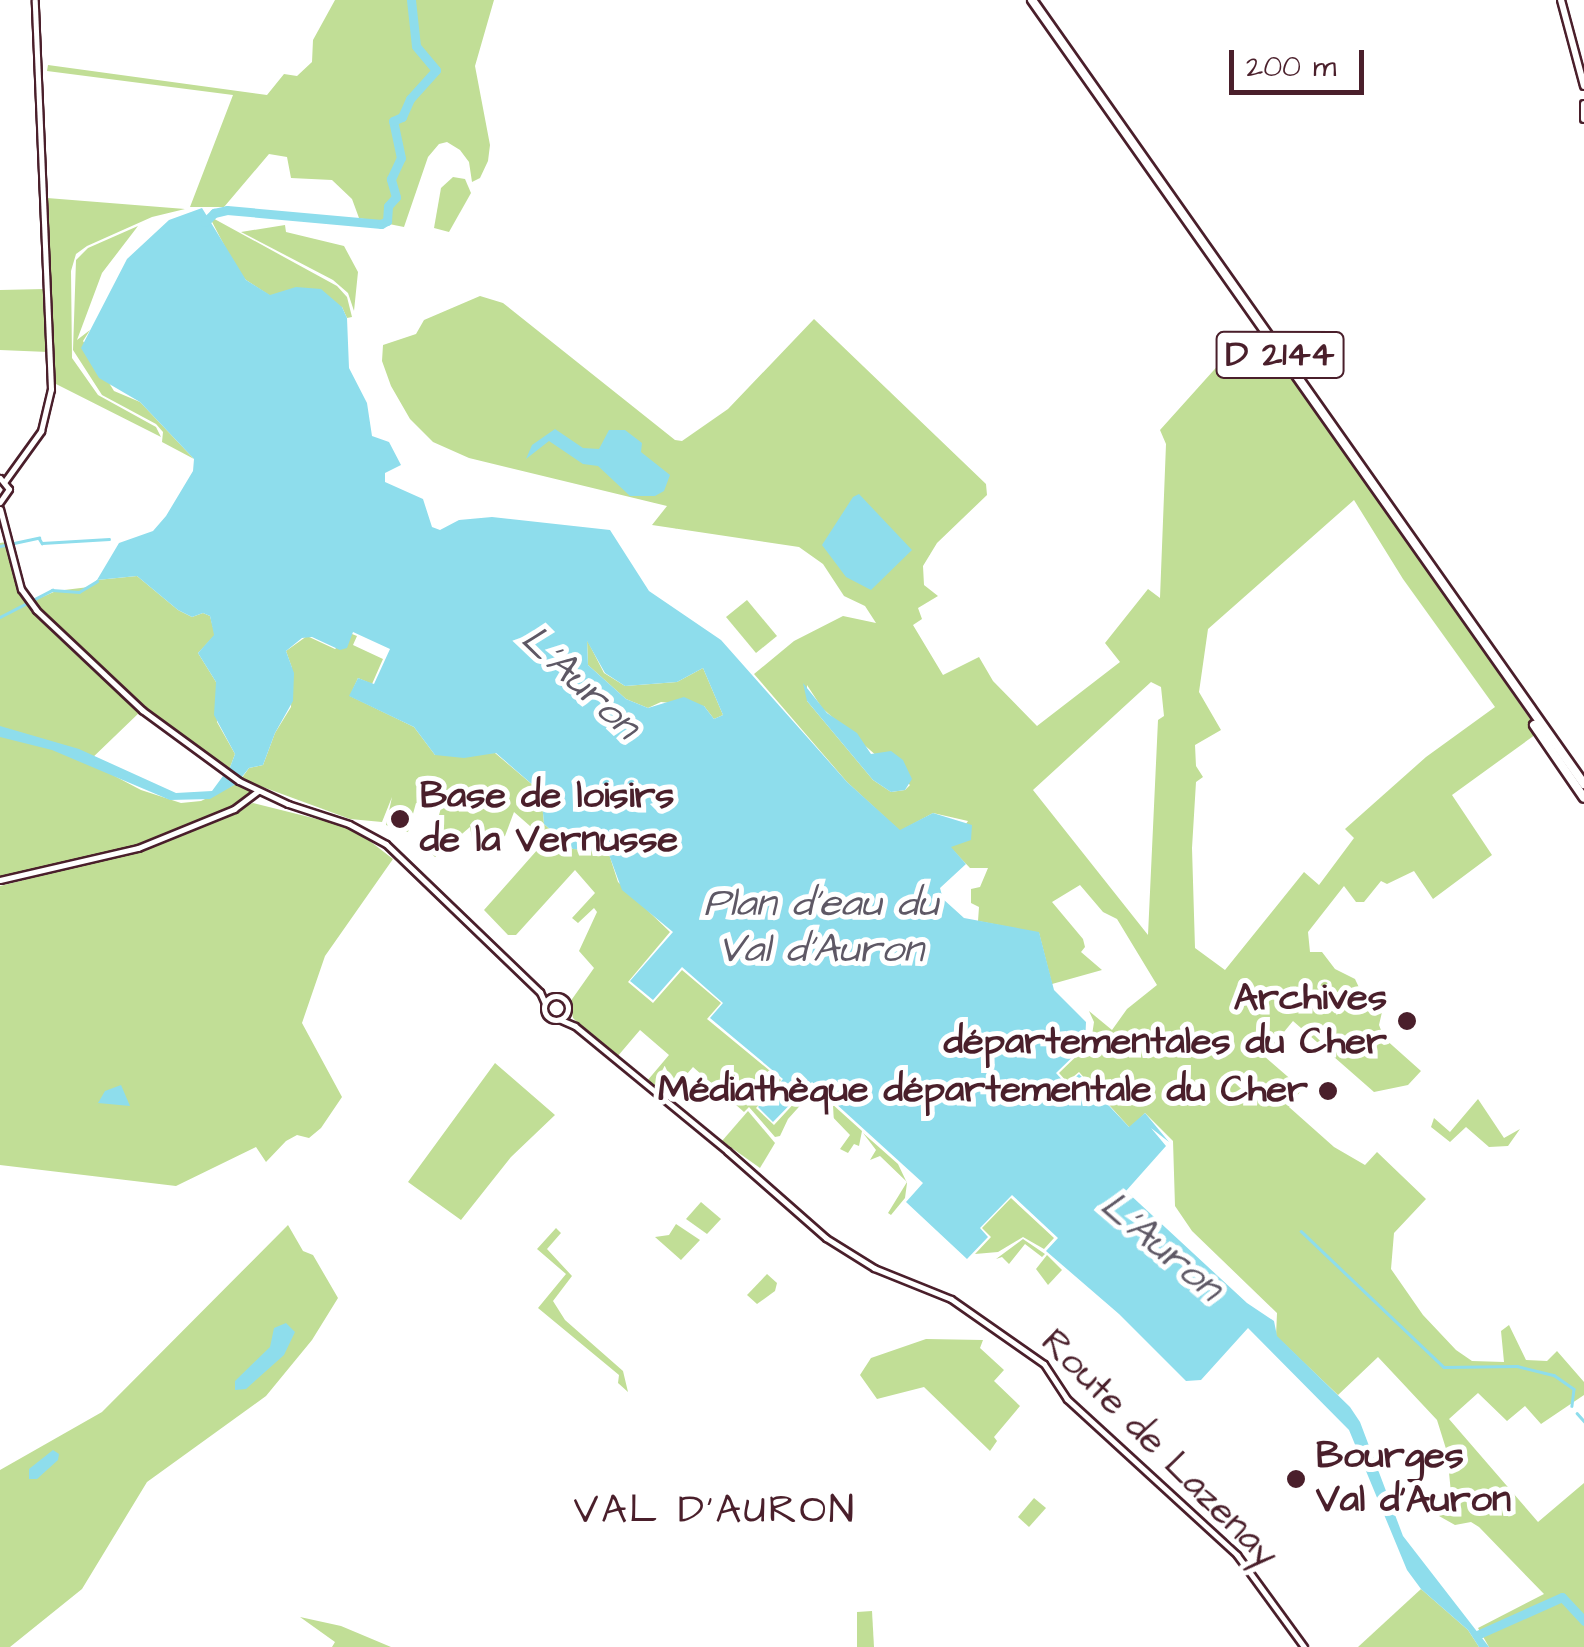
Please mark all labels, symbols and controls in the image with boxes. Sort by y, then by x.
scale bar [1234,30,1369,92]
text: 200 m [1246,46,1336,88]
road number: D 2144 [1215,325,1345,385]
water label: L'Auron [511,616,649,750]
place label: Base de loisirs de la Vernusse [420,774,678,864]
marker: Base de loisirs de la Vernusse [389,808,411,830]
water label: Plan d'eau du Val d'Auron [704,880,938,974]
place label: Archives départementales du Cher [944,976,1387,1066]
marker: Archives départementales du Cher [1396,1010,1418,1032]
place label: Médiathèque départementale du Cher [658,1068,1308,1114]
marker: Médiathèque départementale du Cher [1317,1080,1339,1102]
water label: L'Auron [1090,1182,1232,1312]
street label: Route de Lazenay [1030,1320,1288,1578]
place label: Bourges Val d'Auron [1316,1434,1511,1524]
marker: Bourges Val d'Auron [1285,1468,1307,1490]
district label: VAL D'AURON [574,1487,856,1535]

